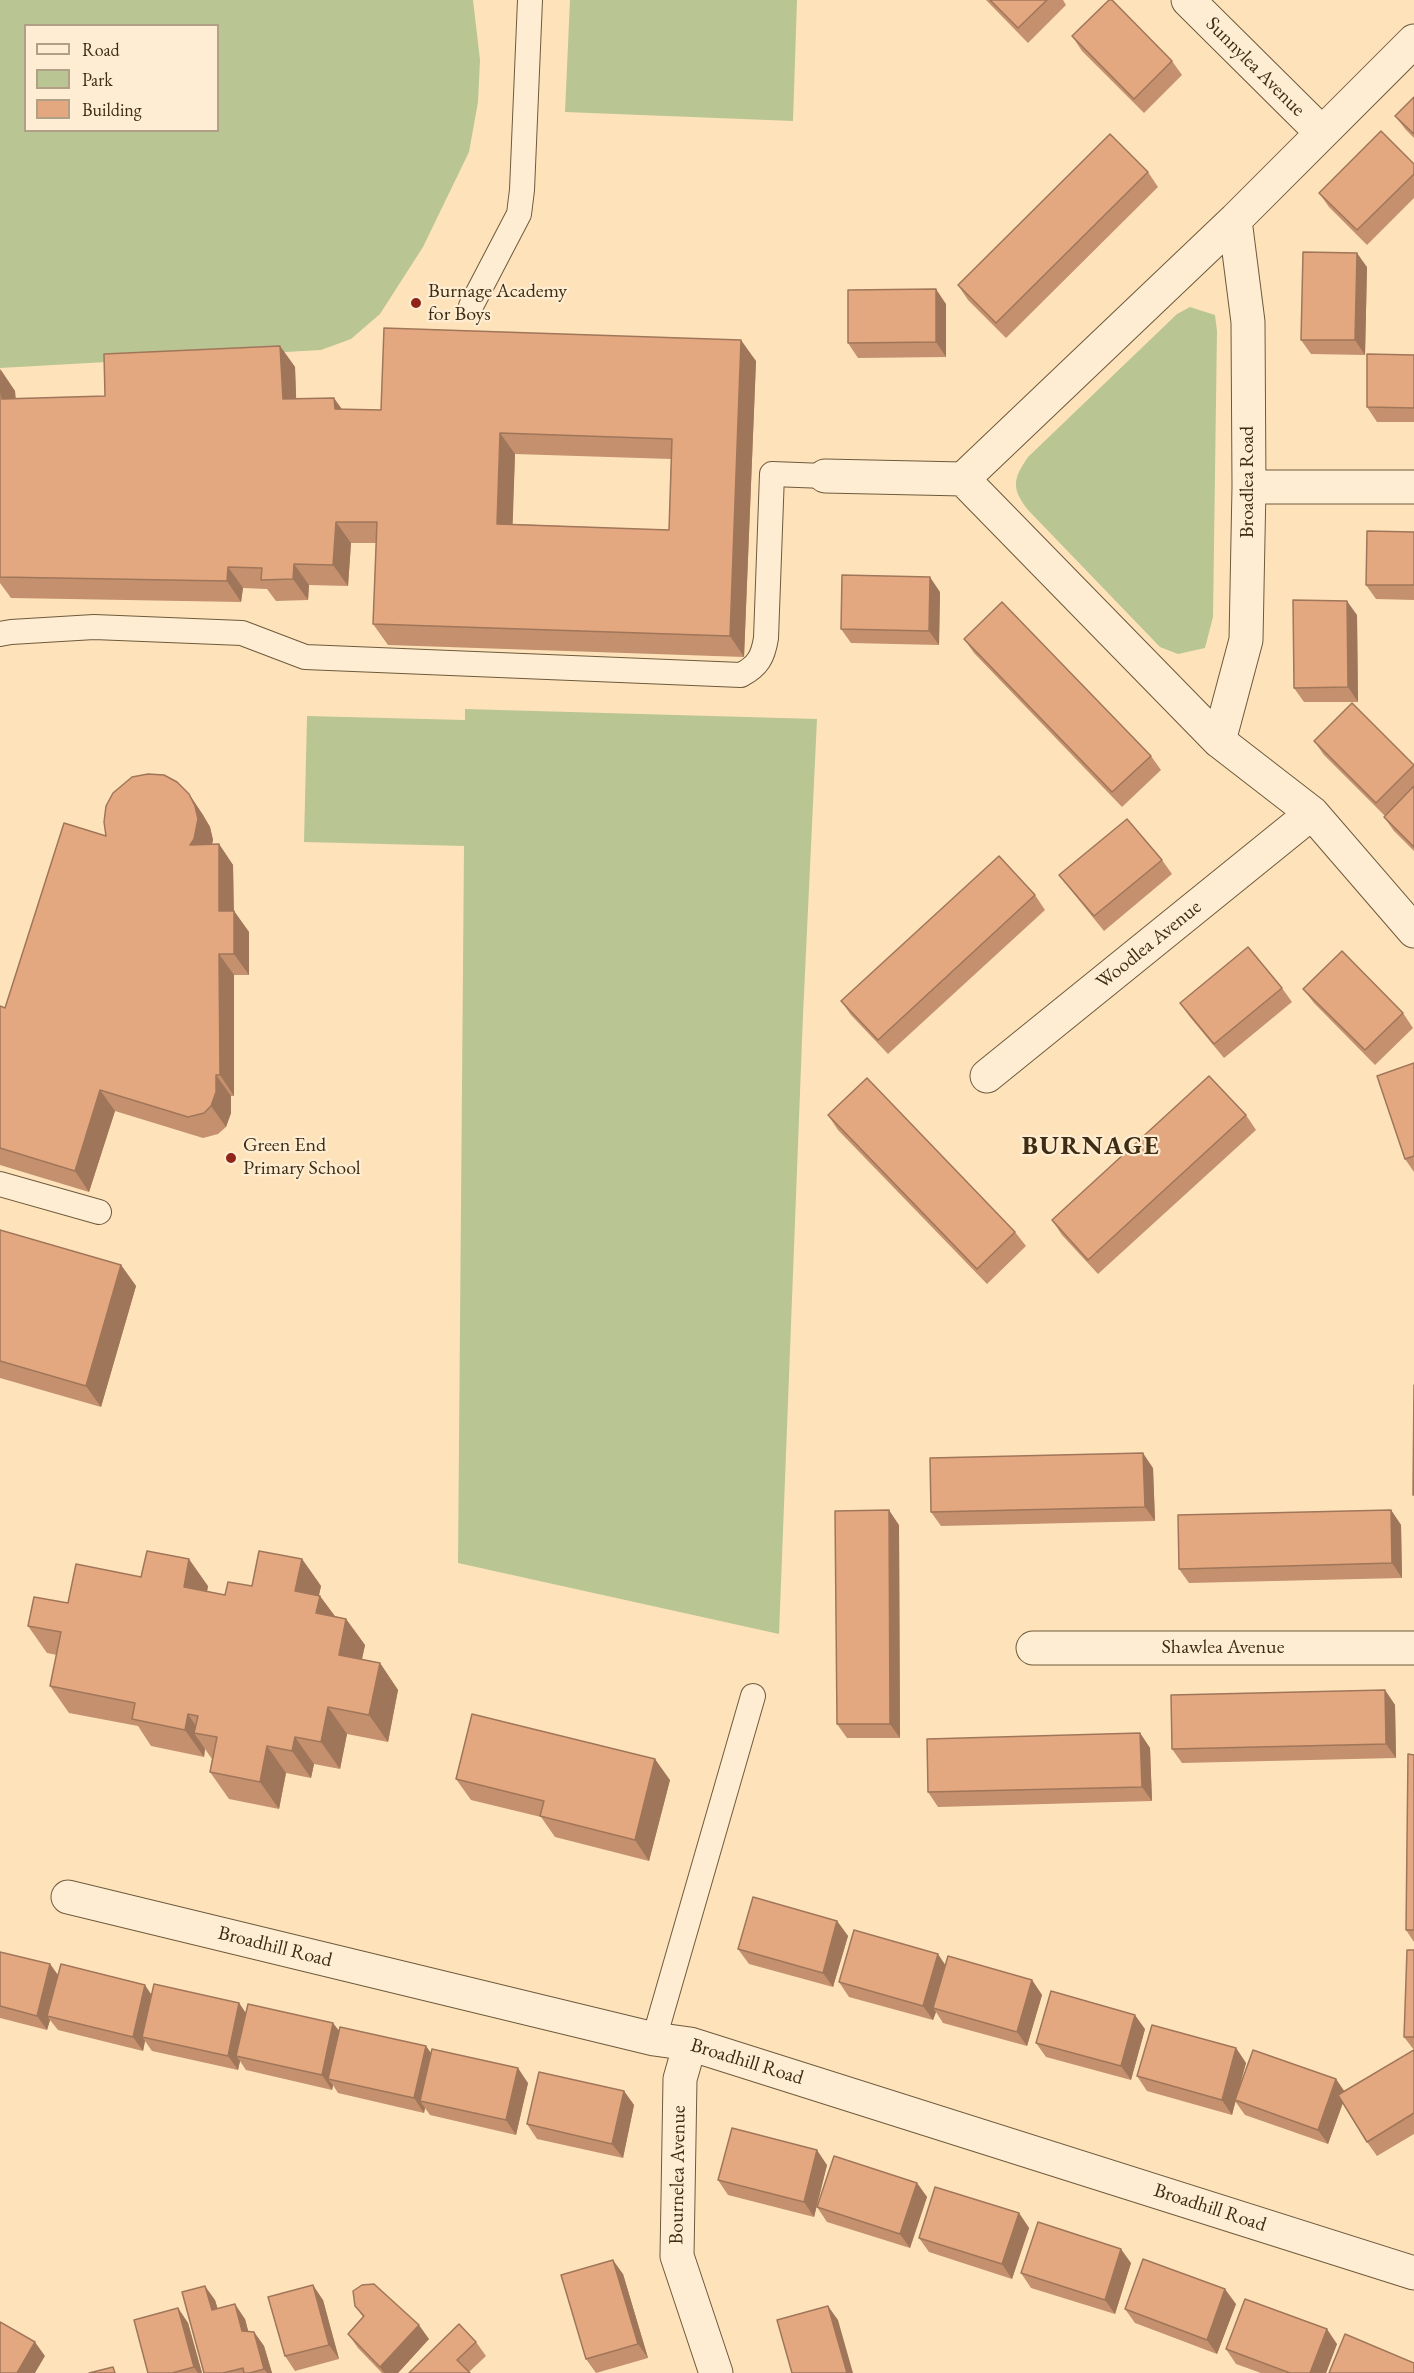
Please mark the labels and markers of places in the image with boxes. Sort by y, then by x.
place label: Burnage Academy for Boys [428,280,567,327]
marker: Burnage Academy for Boys [409,296,423,310]
place label: Green End Primary School [243,1134,361,1181]
marker: Green End Primary School [224,1151,238,1165]

